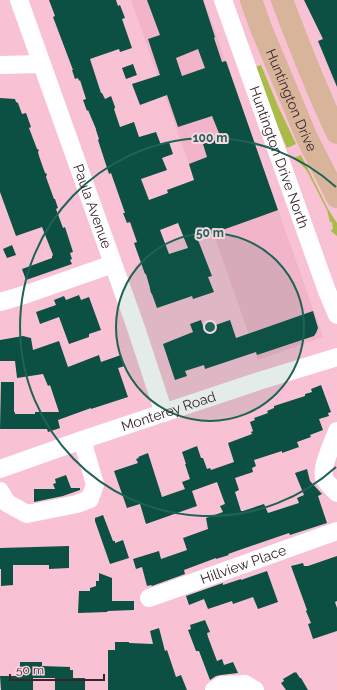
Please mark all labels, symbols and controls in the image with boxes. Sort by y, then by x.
street label: Huntington Drive [263,47,320,154]
street label: Huntington Drive North [246,84,312,231]
text: 100 m [193,131,227,145]
street label: Paula Avenue [70,162,115,251]
text: 50 m [196,226,224,240]
centre of rings [203,320,217,334]
street label: Monterey Road [119,388,218,434]
street label: Hillview Place [198,542,288,587]
scale bar [10,656,104,682]
text: 50 m [16,663,44,677]

